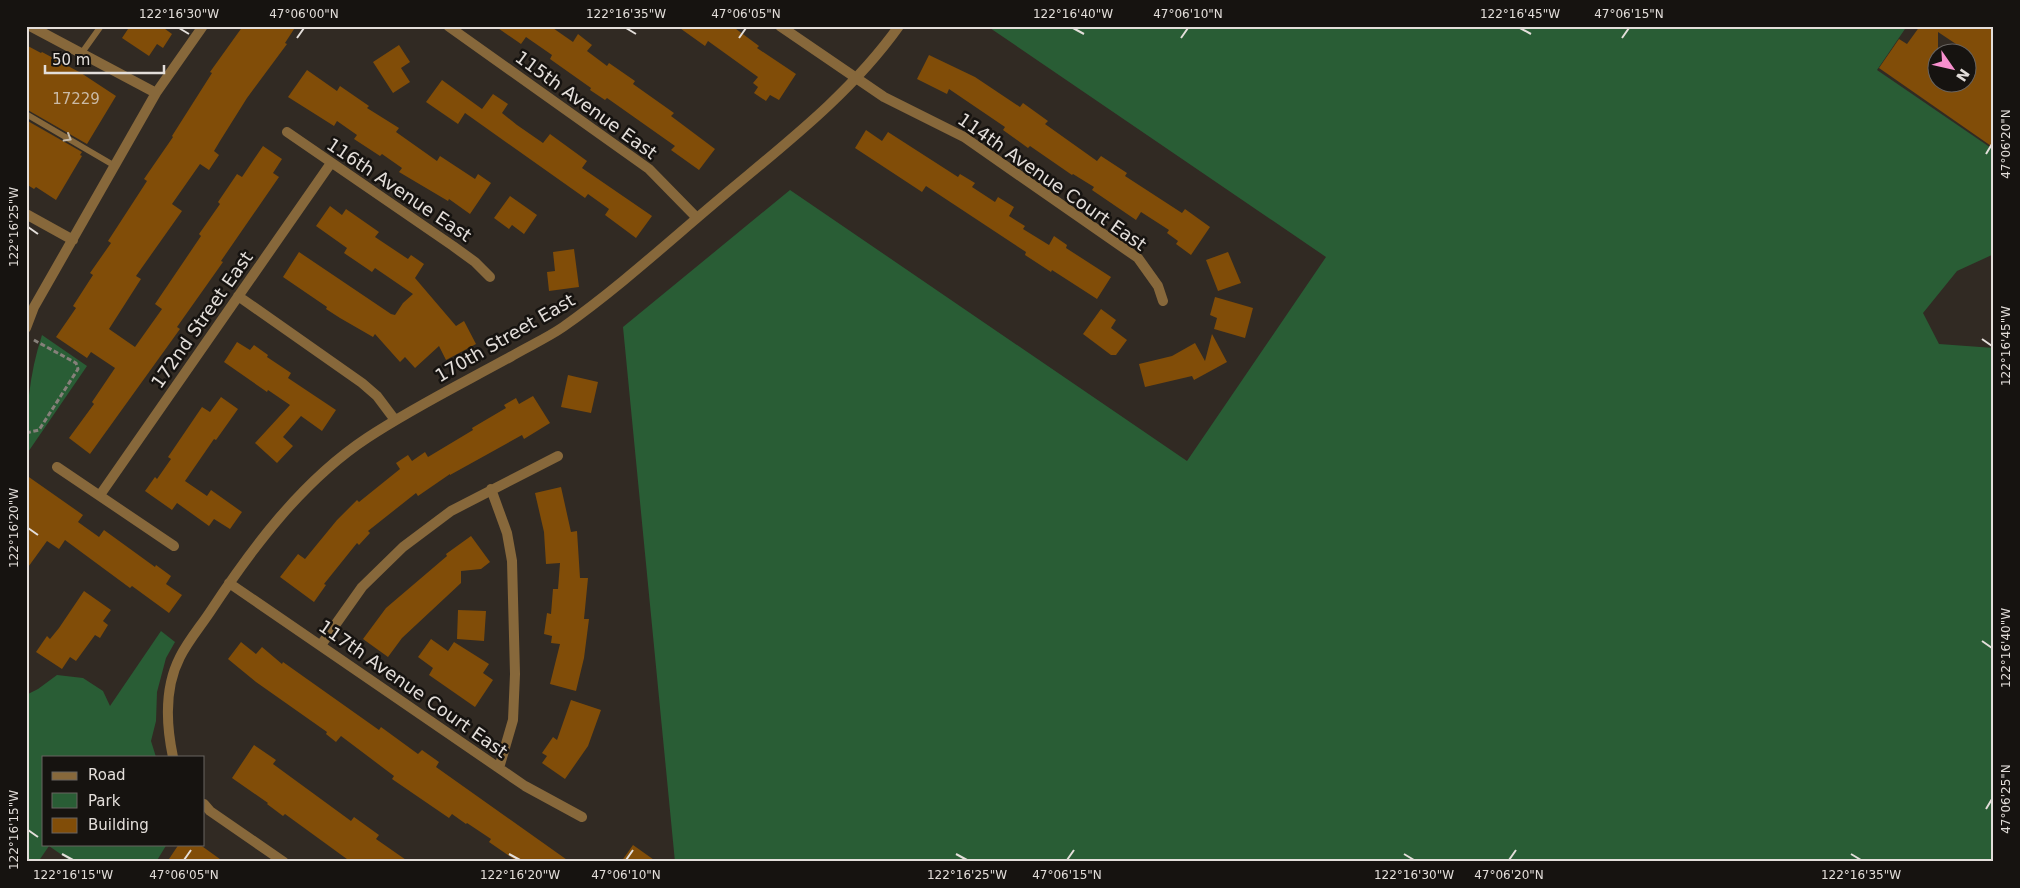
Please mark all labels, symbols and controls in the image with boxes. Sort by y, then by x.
text: 122°16'30"W [139,7,219,21]
text: 47°06'00"N [269,7,339,21]
text: 122°16'35"W [586,7,666,21]
text: 47°06'05"N [711,7,781,21]
text: 122°16'40"W [1033,7,1113,21]
text: 47°06'10"N [1153,7,1223,21]
text: 122°16'45"W [1480,7,1560,21]
text: 47°06'15"N [1594,7,1664,21]
scale bar [45,42,164,74]
north arrow [1928,42,1978,92]
street label: 115th Avenue East [511,46,661,163]
text: 50 m [52,51,90,69]
text: N [1953,66,1973,85]
house number: 17229 [52,90,100,108]
street label: 114th Avenue Court East [954,108,1151,255]
text: 47°06'20"N [1999,109,2013,179]
one-way arrow [63,132,72,142]
street label: 116th Avenue East [323,133,476,246]
text: 122°16'25"W [7,187,21,267]
street label: 172nd Street East [146,247,257,392]
street label: 170th Street East [431,289,578,386]
text: 122°16'45"W [1999,306,2013,386]
text: 122°16'20"W [7,488,21,568]
text: 122°16'40"W [1999,608,2013,688]
street label: 117th Avenue Court East [315,615,512,762]
legend [42,756,205,846]
text: 47°06'25"N [1999,764,2013,834]
text: Road [88,766,126,784]
text: 122°16'15"W [7,790,21,870]
text: Park [88,792,121,810]
text: Building [88,816,149,834]
text: 122°16'15"W [33,868,113,882]
text: 47°06'05"N [149,868,219,882]
text: 122°16'20"W [480,868,560,882]
text: 47°06'10"N [591,868,661,882]
text: 122°16'25"W [927,868,1007,882]
text: 47°06'15"N [1032,868,1102,882]
text: 122°16'30"W [1374,868,1454,882]
text: 47°06'20"N [1474,868,1544,882]
text: 122°16'35"W [1821,868,1901,882]

